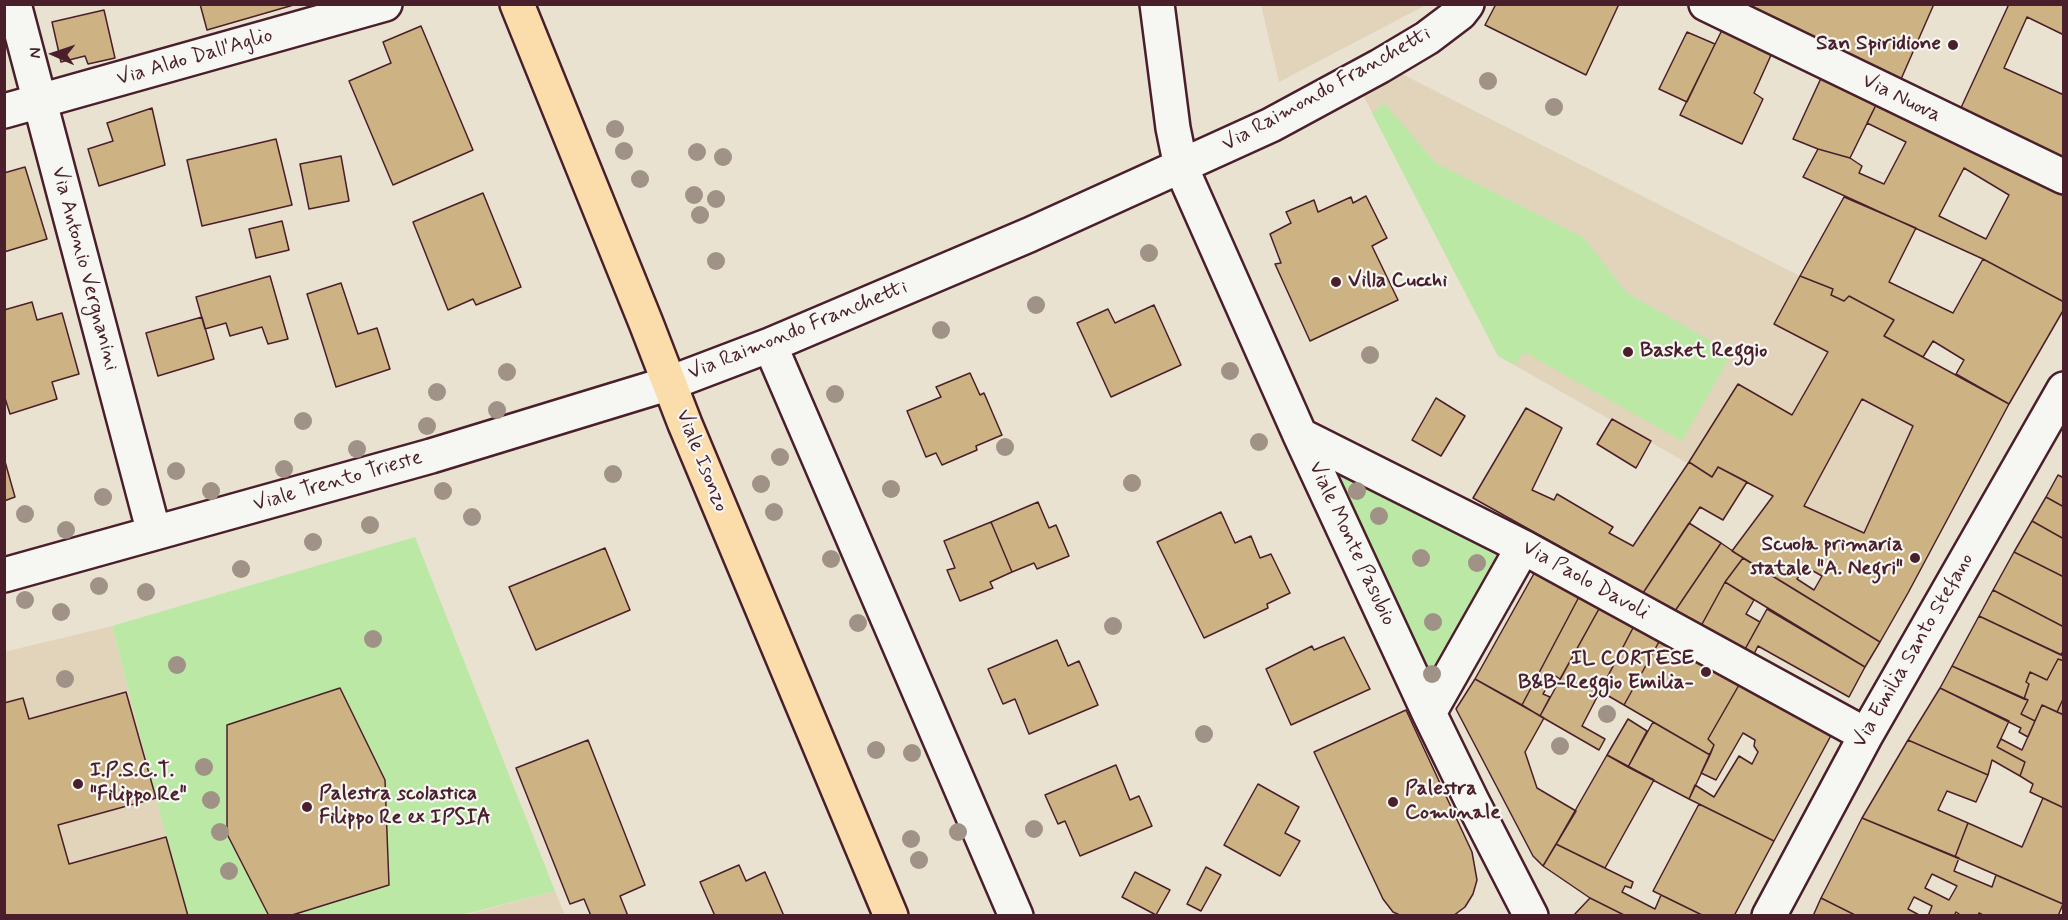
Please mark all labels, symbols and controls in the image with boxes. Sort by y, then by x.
street label: Via Raimondo Franchetti [1218,22,1436,158]
north arrow [24,24,84,84]
street label: Via Aldo Dall'Aglio [114,24,276,92]
place label: San Spiridione [1816,32,1941,58]
marker: San Spiridione [1946,38,1960,52]
text: N [25,47,46,59]
street label: Via Nuova [1857,69,1945,129]
street label: Via Antonio Vergnanini [45,164,123,374]
place label: Villa Cucchi [1348,269,1447,295]
street label: Via Raimondo Franchetti [685,275,911,387]
marker: Villa Cucchi [1329,275,1343,289]
place label: Basket Reggio [1640,339,1767,365]
marker: Basket Reggio [1621,345,1635,359]
street label: Viale Isonzo [669,406,733,516]
street label: Viale Trento Trieste [250,446,426,518]
street label: Viale Monte Pasubio [1302,458,1400,630]
place label: Scuola primaria statale "A. Negri" [1750,533,1903,583]
street label: Via Paolo Davoli [1517,536,1653,626]
street label: Via Emilia Santo Stefano [1848,549,1980,753]
marker: Scuola primaria statale "A. Negri" [1908,551,1922,565]
place label: IL CORTESE B&B-Reggio Emilia- [1518,647,1694,697]
marker: IL CORTESE B&B-Reggio Emilia- [1699,665,1713,679]
place label: I.P.S.C.T. "Filippo Re" [90,759,187,809]
marker: I.P.S.C.T. "Filippo Re" [71,777,85,791]
place label: Palestra Comunale [1405,777,1501,827]
place label: Palestra scolastica Filippo Re ex IPSIA [319,782,491,832]
marker: Palestra Comunale [1386,795,1400,809]
marker: Palestra scolastica Filippo Re ex IPSIA [300,800,314,814]

